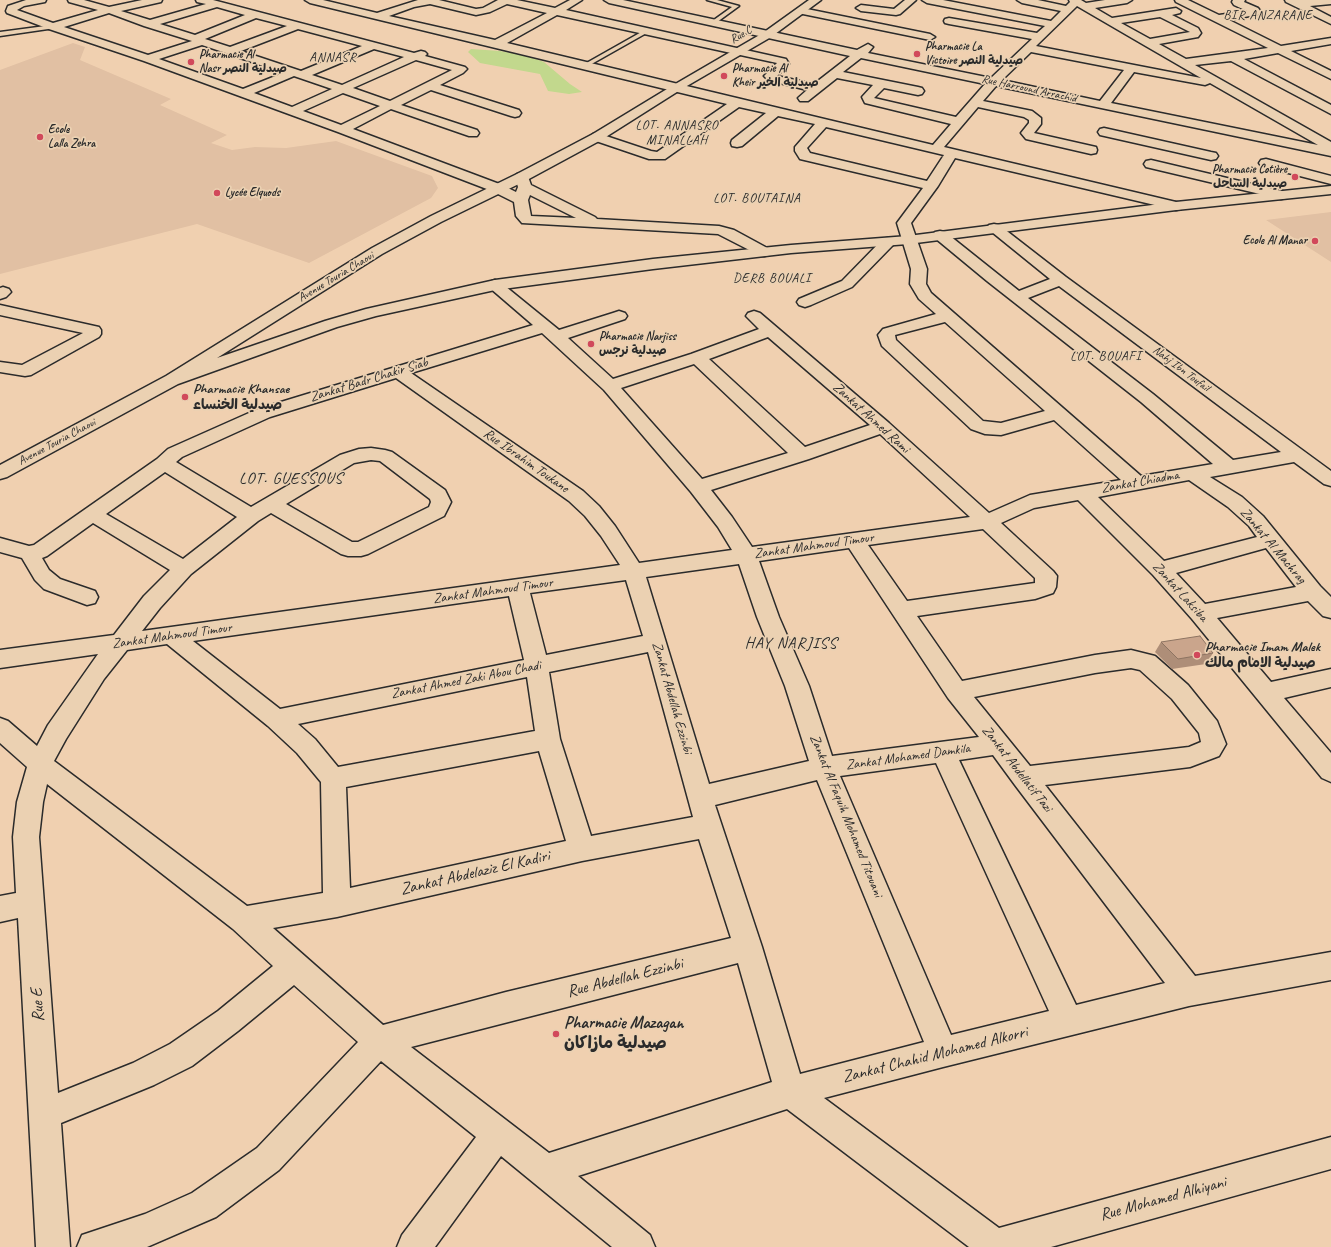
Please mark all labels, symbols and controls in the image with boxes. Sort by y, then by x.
district label: BIR ANZARANE [1224,8,1312,24]
street label: Rue C [727,23,755,47]
place label: Pharmacie La Victoire صيدلية النصر [925,40,1023,68]
place label: Pharmacie Al Nasr صيدلية النصر [199,48,287,76]
marker: Pharmacie La Victoire صيدلية النصر [912,49,922,59]
district label: ANNASR [310,50,356,66]
marker: Pharmacie Al Nasr صيدلية النصر [186,57,196,67]
place label: Pharmacie Al Kheir صيدلية الخير [732,62,819,90]
marker: Pharmacie Al Kheir صيدلية الخير [719,71,729,81]
street label: Rue Harround Arrachid [980,72,1078,106]
district label: LOT. ANNASRO MINALLAH [636,118,718,149]
place label: Ecole Lalla Zehra [48,123,95,151]
marker: Ecole Lalla Zehra [35,132,45,142]
place label: Pharmacie Cotière صيدلية الساحل [1212,163,1287,191]
marker: Pharmacie Cotière صيدلية الساحل [1290,172,1300,182]
place label: Lycée Elquods [225,186,280,200]
marker: Lycée Elquods [212,188,222,198]
district label: LOT. BOUTAINA [714,191,800,207]
place label: Ecole Al Manar [1243,234,1307,248]
marker: Ecole Al Manar [1310,236,1320,246]
street label: Avenue Touria Chaoui [296,249,376,305]
district label: DERB BOUALI [733,271,811,287]
place label: Pharmacie Narjiss صيدلية نرجس [599,330,676,358]
marker: Pharmacie Narjiss صيدلية نرجس [586,339,596,349]
street label: Nahj Ibn Toufail [1150,343,1212,395]
district label: LOT. BOUAFI [1071,349,1141,365]
street label: Zankat Badr Chakir Siab [308,354,430,406]
street label: Zankat Ahmed Rami [829,379,913,457]
place label: Pharmacie Khansae صيدلية الخنساء [193,381,289,414]
marker: Pharmacie Khansae صيدلية الخنساء [180,392,190,402]
street label: Avenue Touria Chaoui [16,416,98,468]
street label: Rue Ibrahim Toukane [480,425,572,497]
street label: Zankat Chiadma [1100,467,1180,497]
district label: LOT. GUESSOUS [239,469,343,489]
street label: Zankat Al Machrag [1236,505,1310,587]
street label: Zankat Mahmoud Timour [753,529,875,563]
street label: Zankat Laksiba [1149,559,1211,625]
street label: Zankat Mahmoud Timour [432,574,554,608]
street label: Zankat Mahmoud Timour [111,619,233,653]
district label: HAY NARJISS [745,634,837,654]
place label: Pharmacie Imam Malek صيدلية الامام مالك [1205,639,1320,672]
street label: Zankat Abdellah Ezzinbi [648,640,696,756]
marker: Pharmacie Imam Malek صيدلية الامام مالك [1192,650,1202,660]
street label: Zankat Ahmed Zaki Abou Chadi [390,657,542,703]
street label: Zankat Abdellatif Tazi [978,723,1056,815]
street label: Zankat Al Faquih Mohamed Titouani [806,732,886,900]
street label: Zankat Mohamed Damkila [845,740,971,774]
street label: Zankat Abdelaziz El Kadiri [398,846,552,900]
street label: Rue Abdellah Ezzinbi [565,954,685,1002]
street label: Rue E [27,988,49,1022]
place label: Pharmacie Mazagan صيدلية مازاكان [564,1014,683,1054]
street label: Zankat Chahid Mohamed Alkorri [840,1022,1030,1088]
marker: Pharmacie Mazagan صيدلية مازاكان [551,1029,561,1039]
street label: Rue Mohamed Alhiyani [1098,1172,1228,1226]

